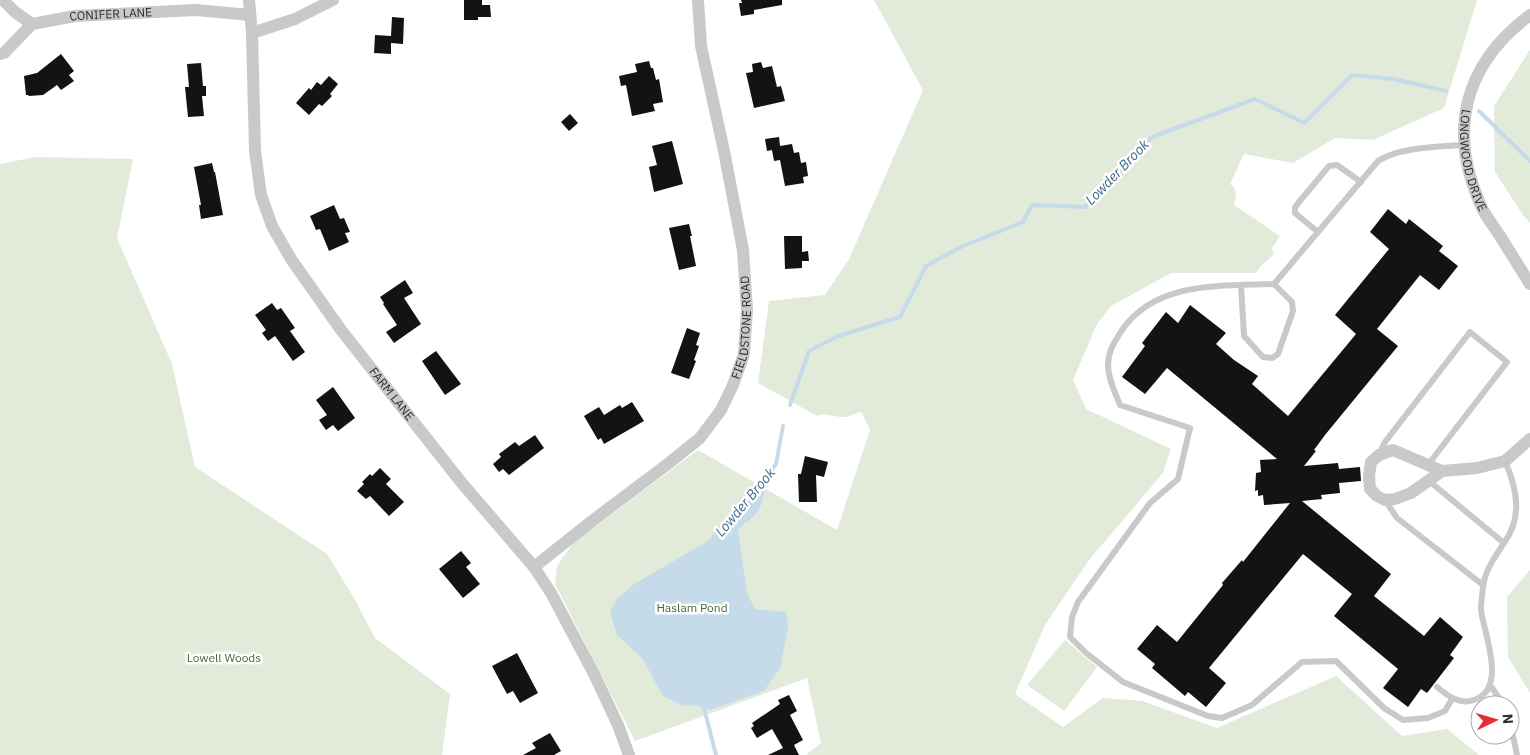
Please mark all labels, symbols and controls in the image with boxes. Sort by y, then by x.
street label: CONIFER LANE [68,4,152,24]
street label: LONGWOOD DRIVE [1457,108,1491,214]
water label: Lowder Brook [1081,135,1153,209]
street label: FIELDSTONE ROAD [728,275,754,381]
street label: FARM LANE [366,364,418,423]
water label: Lowder Brook [711,463,779,540]
park label: Haslam Pond [656,600,728,615]
park label: Lowell Woods [187,650,261,665]
north arrow [1470,695,1520,745]
text: N [1499,713,1517,725]

